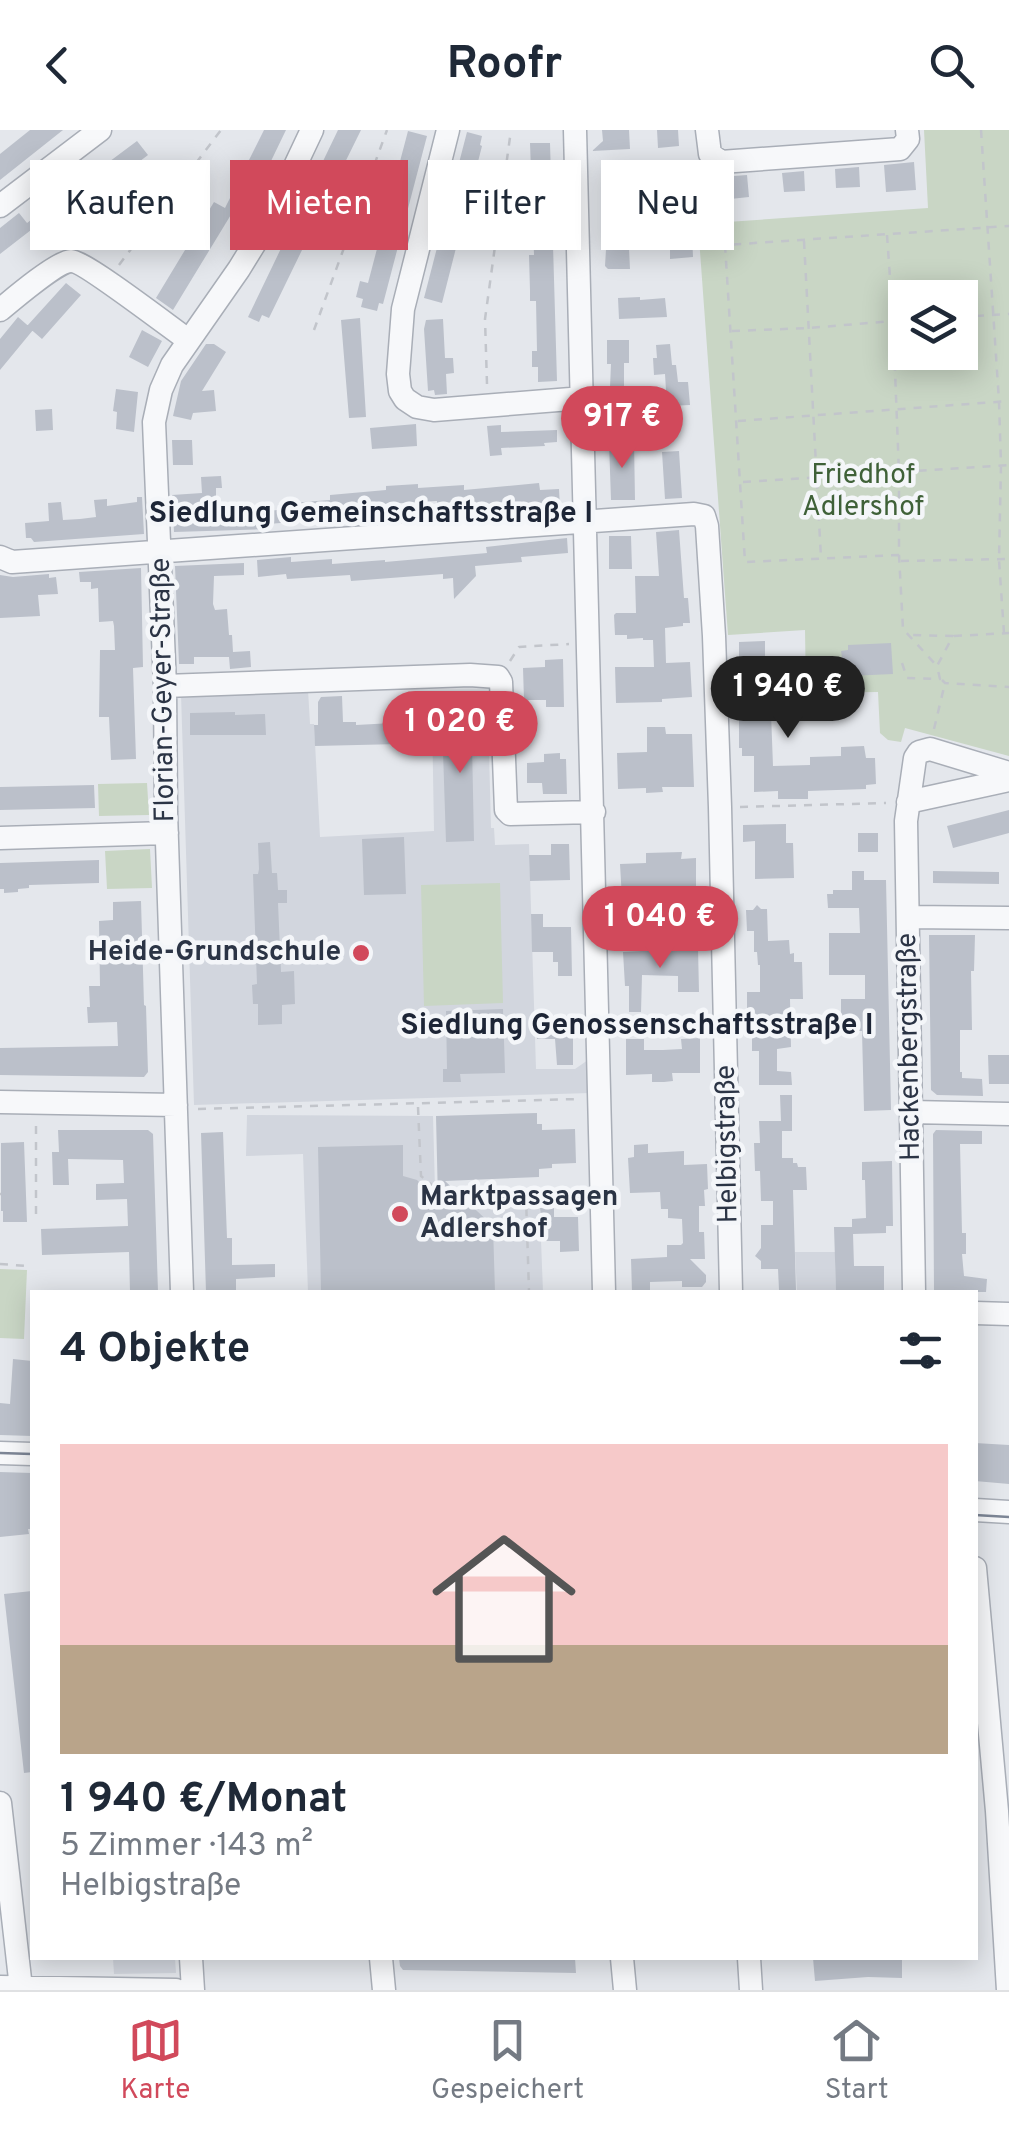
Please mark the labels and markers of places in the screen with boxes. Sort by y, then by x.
pin: 917 € [552,386,692,471]
pin: 1 940 € [696,656,880,741]
pin: 1 020 € [368,691,552,776]
pin: 1 040 € [568,886,752,971]
place label: Heide-Grundschule [88,935,341,971]
marker: Heide-Grundschule [350,942,372,964]
place label: Marktpassagen Adlershof [420,1180,618,1248]
marker: Marktpassagen Adlershof [389,1203,411,1225]

